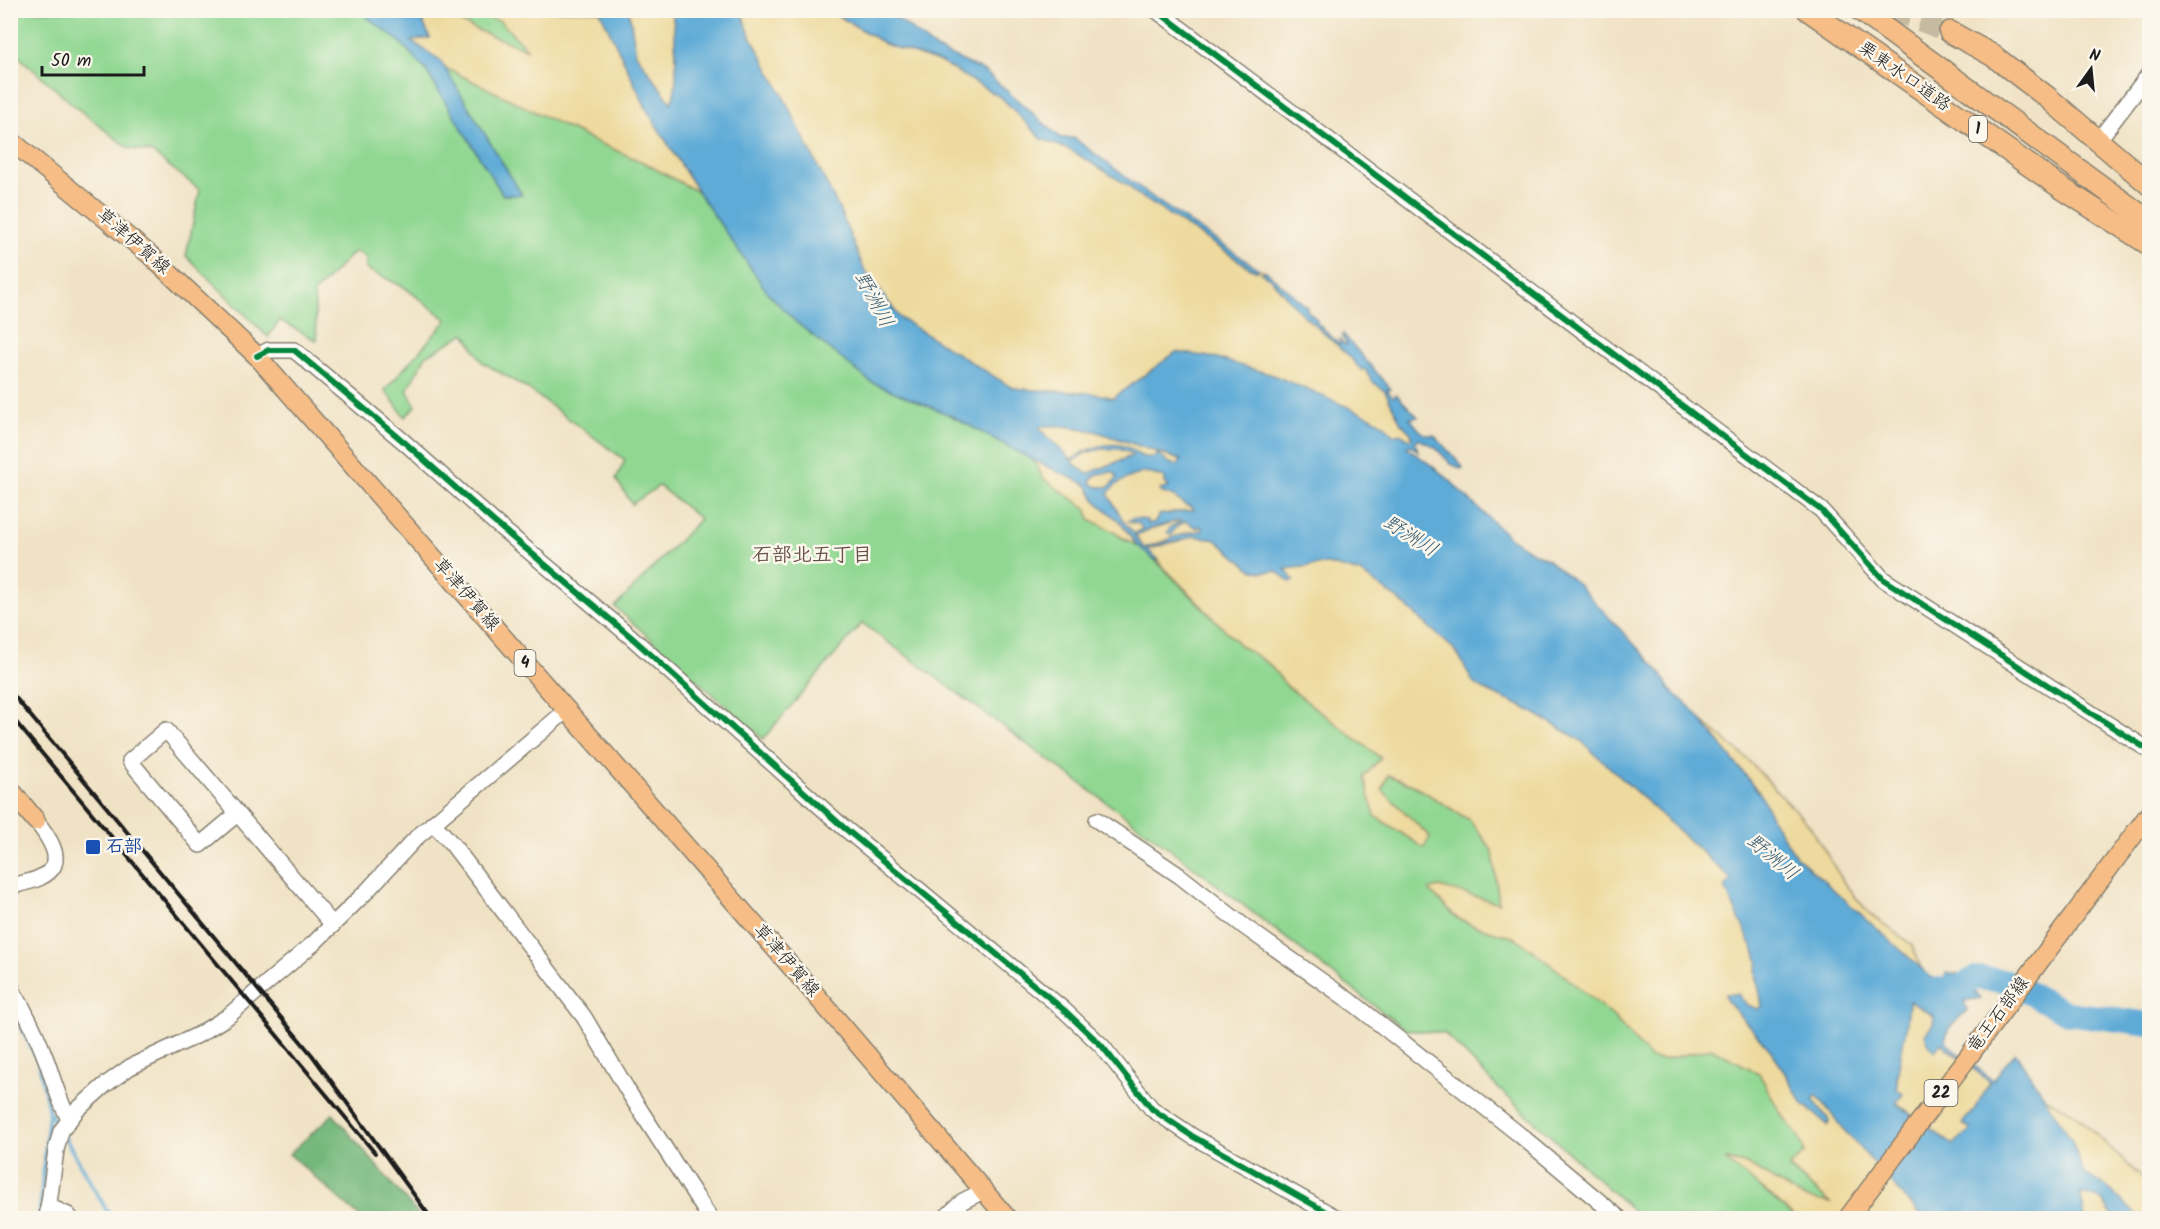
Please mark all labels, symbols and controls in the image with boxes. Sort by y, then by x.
street label: 栗東水口道路 [1851,34,1957,120]
scale bar [42,39,144,77]
north arrow [2061,39,2121,99]
text: N [2086,43,2103,69]
text: 50 m [51,47,91,76]
road number: 1 [1969,116,1987,142]
street label: 草津伊賀線 [90,202,176,282]
water label: 野洲川 [845,266,901,334]
water label: 野洲川 [1376,508,1444,566]
district label: 石部北五丁目 [752,540,872,572]
street label: 草津伊賀線 [426,552,506,638]
road number: 4 [514,650,536,676]
water label: 野洲川 [1739,826,1805,890]
place label: 石部 [106,833,142,862]
marker: 石部 [84,838,102,856]
street label: 草津伊賀線 [746,918,826,1004]
street label: 竜王石部線 [1960,970,2038,1060]
road number: 22 [1924,1080,1958,1106]

